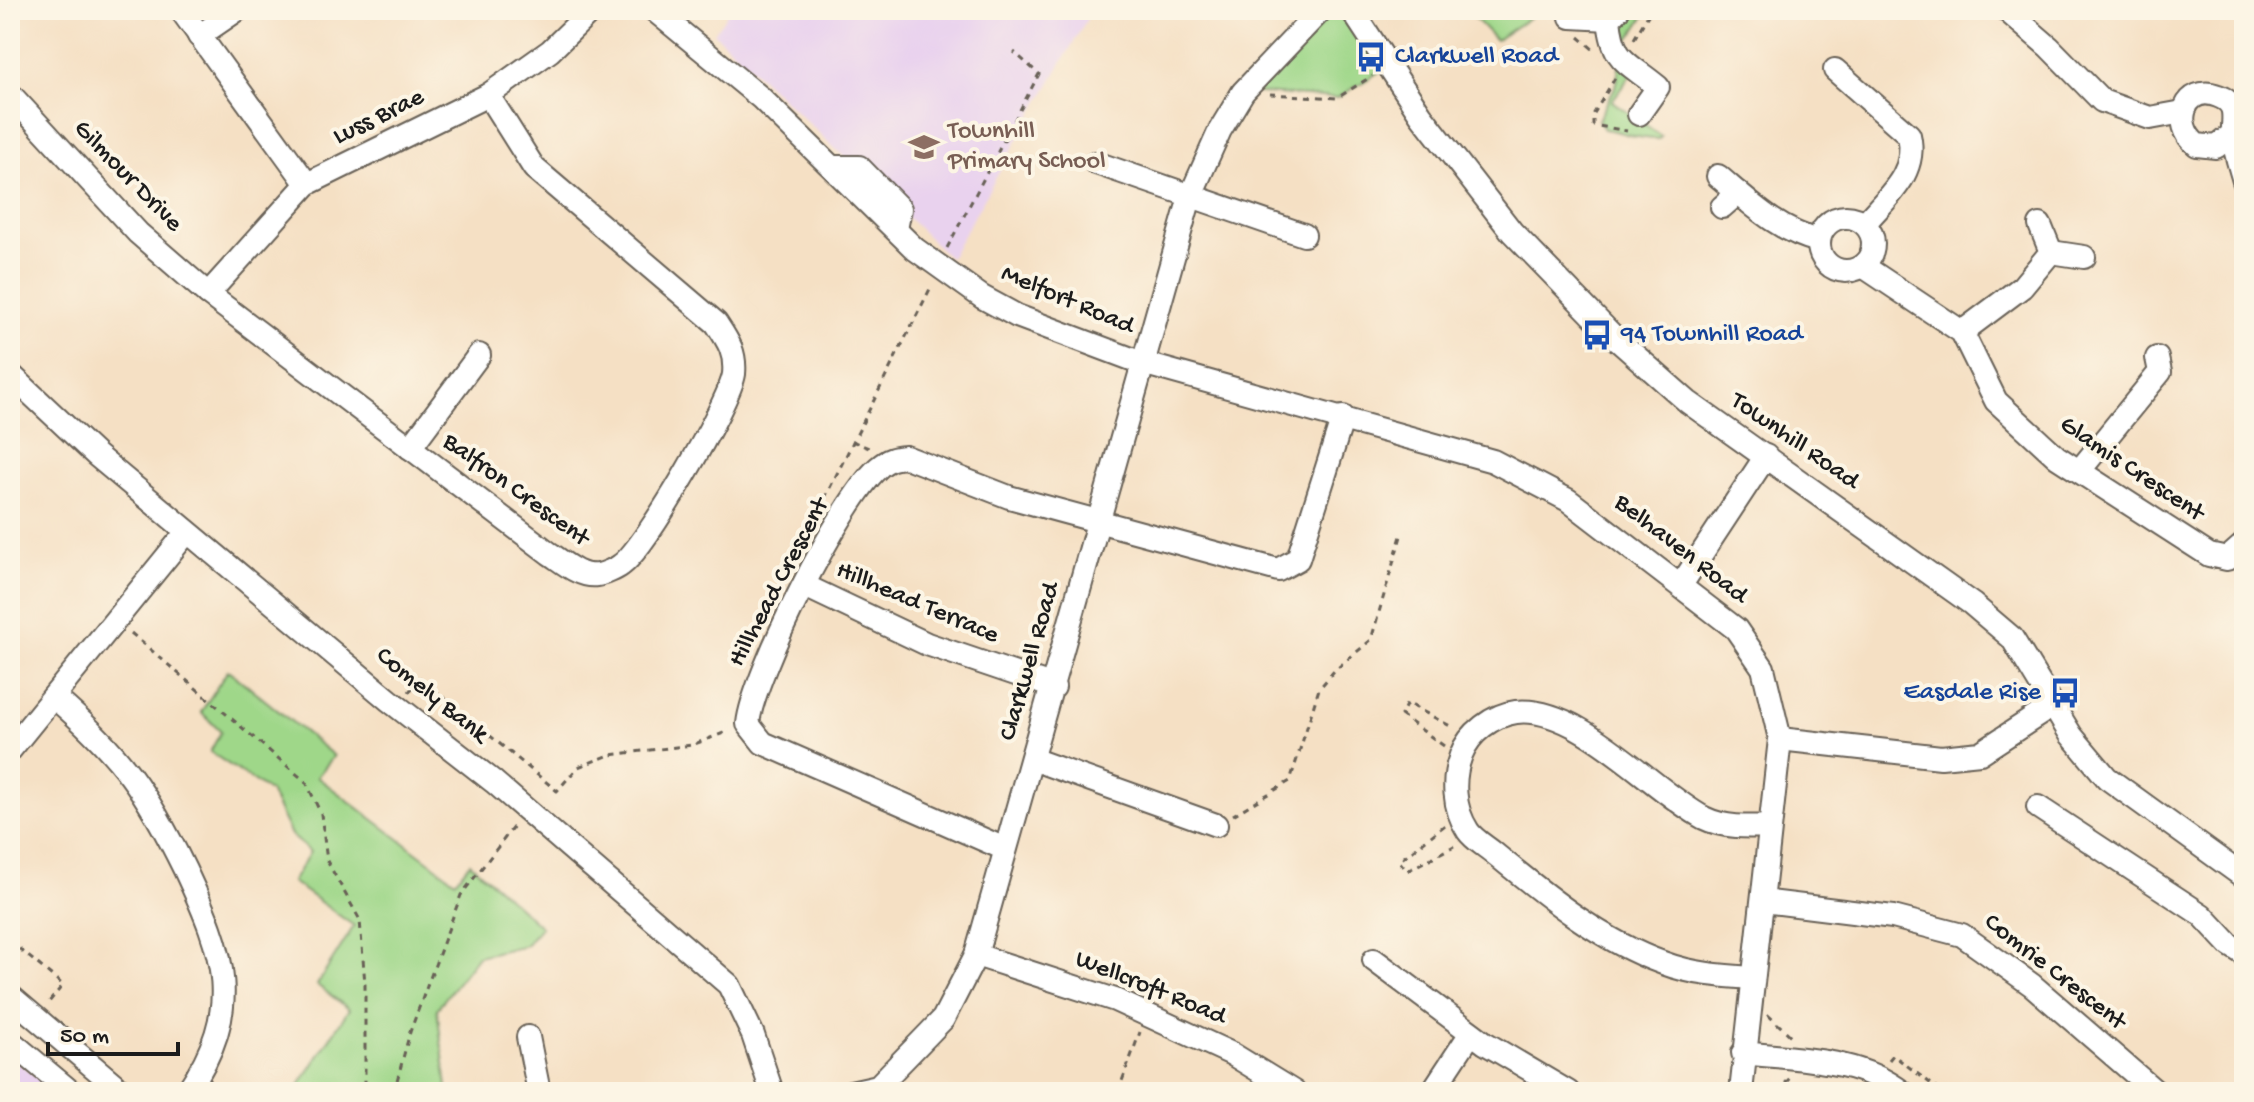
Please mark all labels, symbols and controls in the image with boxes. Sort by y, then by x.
bus stop icon: Clarkwell Road [1354,40,1388,74]
place label: Clarkwell Road [1395,42,1560,73]
street label: Luss Brae [328,82,430,153]
street label: Gilmour Drive [66,114,189,240]
place label: Townhill Primary School [946,117,1106,178]
school or university icon: Townhill Primary School [907,130,941,164]
street label: Melfort Road [996,259,1140,344]
bus stop icon: 94 Townhill Road [1580,318,1614,352]
place label: 94 Townhill Road [1620,320,1804,351]
street label: Townhill Road [1722,385,1866,499]
street label: Glamis Crescent [2053,410,2211,531]
street label: Balfron Crescent [435,427,596,556]
street label: Belhaven Road [1606,488,1754,613]
street label: Hillhead Crescent [722,491,839,673]
street label: Hillhead Terrace [831,556,1004,652]
street label: Clarkwell Road [994,578,1069,745]
street label: Comely Bank [368,641,495,752]
bus stop icon: Easdale Rise [2048,676,2082,710]
place label: Easdale Rise [1904,678,2042,709]
street label: Comrie Crescent [1977,908,2133,1040]
street label: Wellcroft Road [1070,945,1232,1034]
scale bar [48,1006,178,1056]
text: 50 m [60,1023,109,1052]

